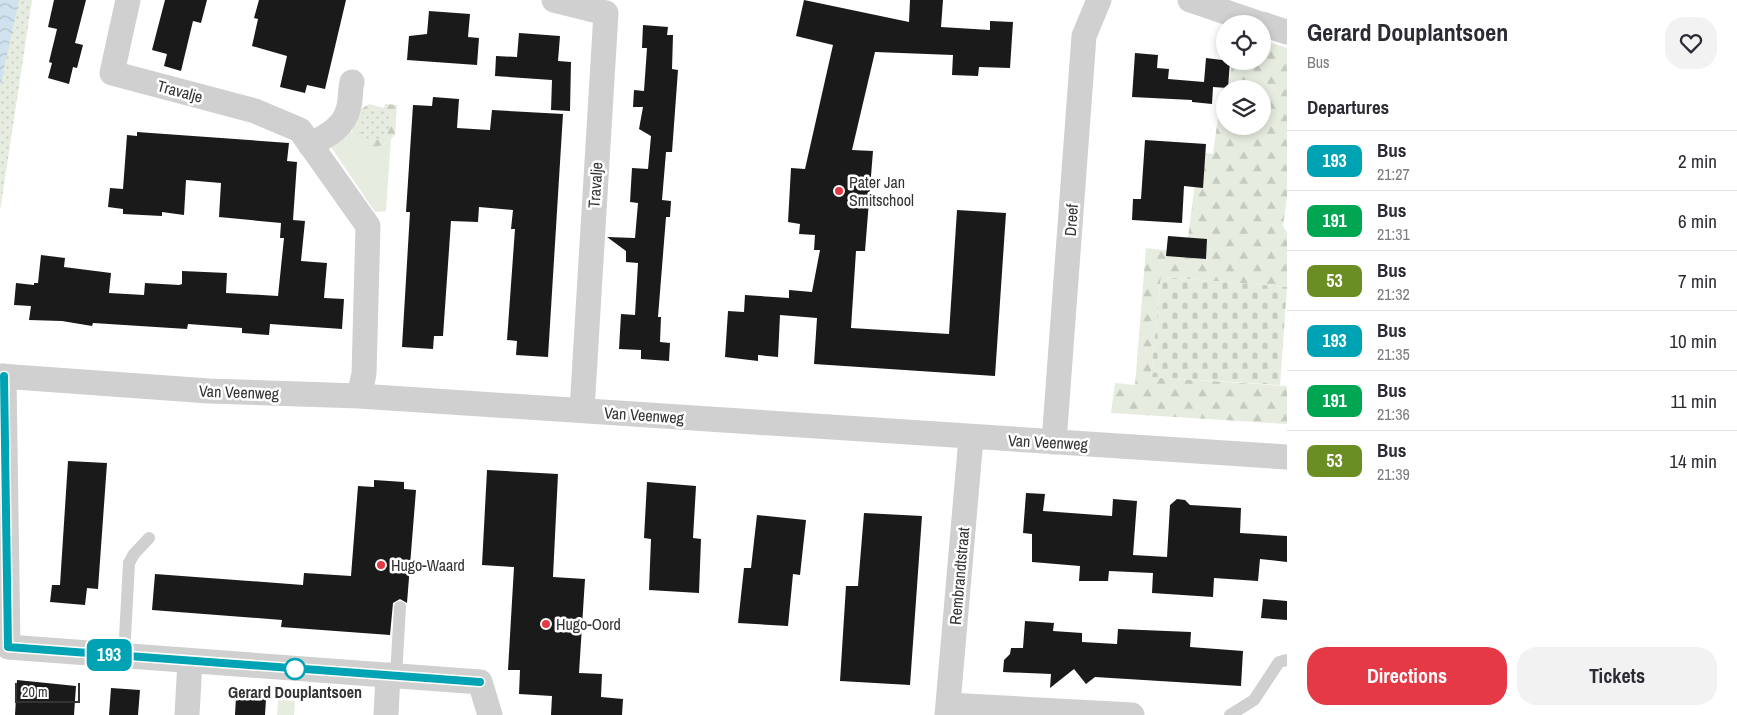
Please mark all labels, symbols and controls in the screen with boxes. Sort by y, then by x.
map controls [1216,15,1271,135]
button: locate [1216,15,1271,70]
text: Gerard Douplantsoen [1307,16,1508,48]
button: heart [1665,17,1717,69]
text: Bus [1307,51,1330,73]
street label: Travalje [155,74,205,108]
button: layers [1216,80,1271,135]
text: Departures [1307,94,1389,120]
text: Bus [1377,137,1406,163]
text: 193 [1322,148,1347,173]
text: 2 min [1678,148,1717,174]
street label: Travalje [582,161,608,209]
text: 21:27 [1377,163,1410,185]
place label: Pater Jan Smitschool [849,171,914,211]
marker: Pater Jan Smitschool [833,185,845,197]
text: Bus [1377,197,1406,223]
street label: Dreef [1059,203,1083,237]
text: 191 [1322,208,1347,233]
text: 6 min [1678,208,1717,234]
text: 21:31 [1377,223,1410,245]
text: Bus [1377,257,1406,283]
text: 53 [1326,268,1343,293]
text: 7 min [1678,268,1717,294]
text: 21:32 [1377,283,1410,305]
text: Bus [1377,317,1406,343]
text: 193 [1322,328,1347,353]
text: 10 min [1669,328,1717,354]
text: 21:35 [1377,343,1410,365]
text: Bus [1377,377,1406,403]
street label: Van Veenweg [199,380,280,404]
text: 191 [1322,388,1347,413]
text: 11 min [1671,388,1717,414]
street label: Van Veenweg [603,401,685,429]
text: 21:36 [1377,403,1410,425]
street label: Van Veenweg [1007,429,1089,455]
text: Bus [1377,437,1406,463]
text: 53 [1326,448,1343,473]
text: 14 min [1669,448,1717,474]
text: 21:39 [1377,463,1410,485]
street label: Rembrandtstraat [944,526,974,626]
place label: Hugo-Waard [391,554,465,576]
marker: Hugo-Waard [375,559,387,571]
place label: Hugo-Oord [556,613,621,635]
marker: Hugo-Oord [540,618,552,630]
line badge: 193 [80,639,138,671]
text: 193 [97,642,121,667]
button: Directions [1307,647,1507,705]
button: Tickets [1517,647,1717,705]
marker: Gerard Douplantsoen [284,658,306,680]
scale bar [15,680,80,703]
place label: Gerard Douplantsoen [228,681,362,703]
text: 20 m [22,683,48,701]

